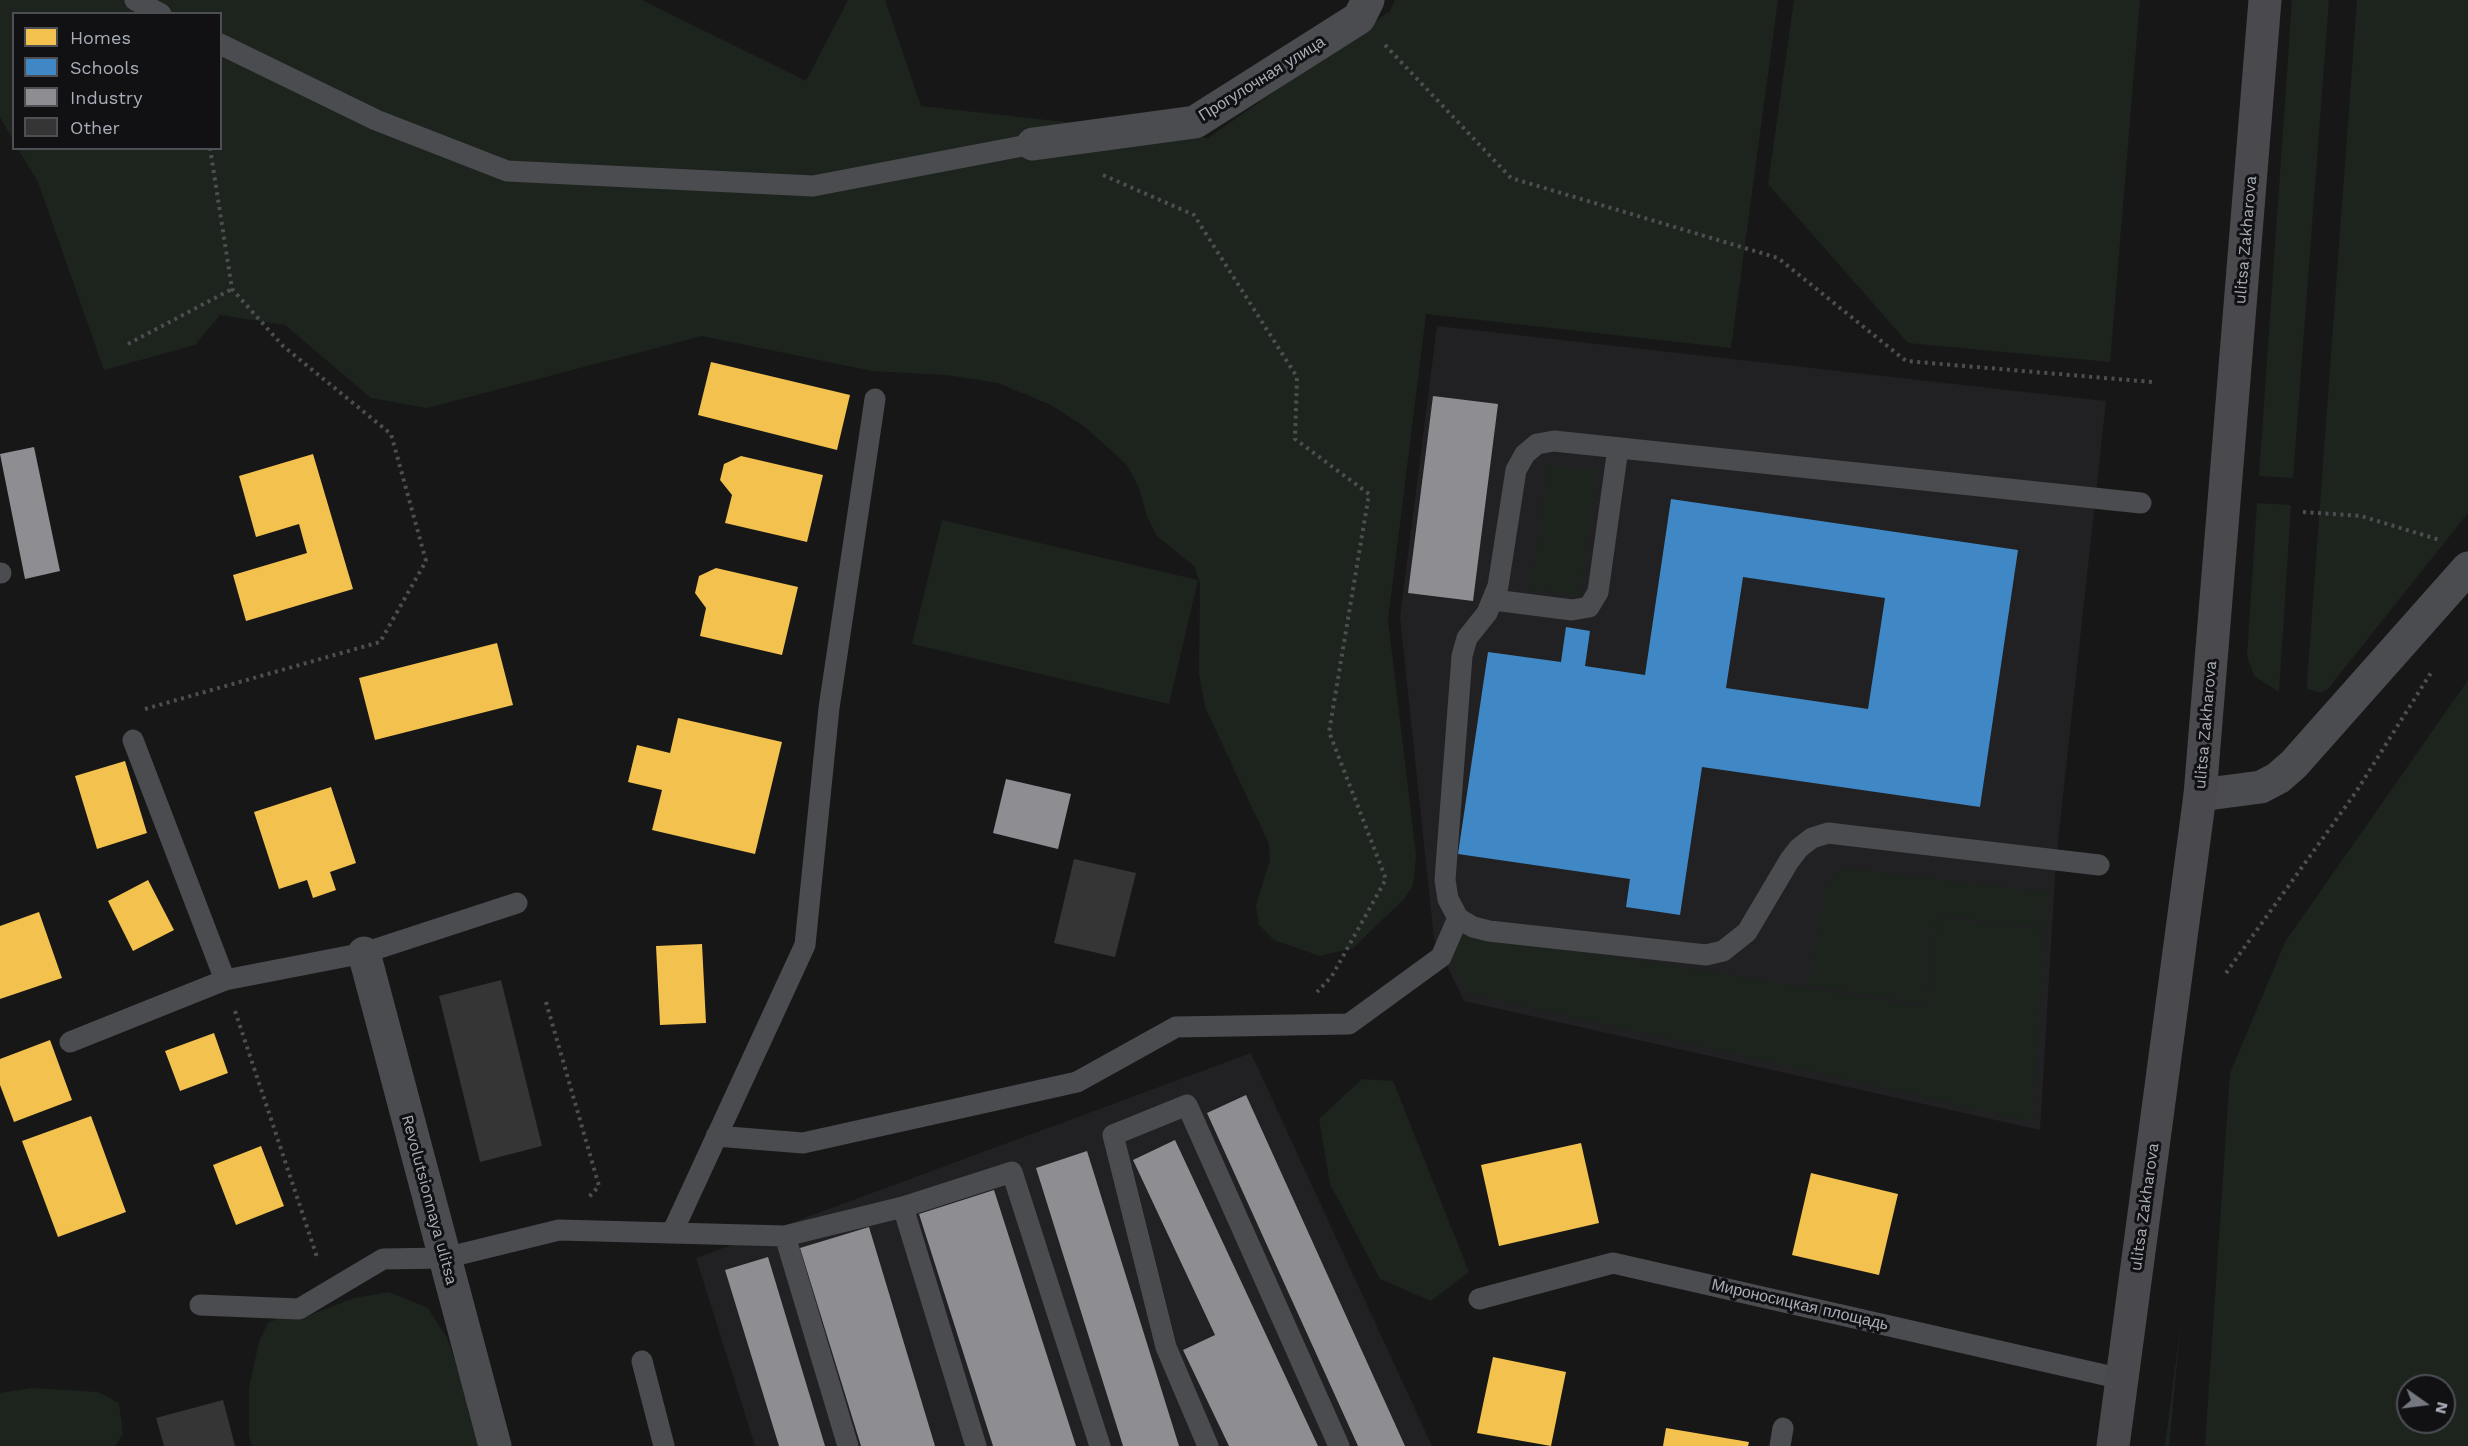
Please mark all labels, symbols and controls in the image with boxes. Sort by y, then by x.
legend [12,12,222,150]
text: Homes [70,27,131,48]
street label: Прогулочная улица [1195,32,1329,126]
text: Schools [70,57,139,78]
text: Industry [70,87,142,108]
text: Other [70,117,120,138]
street label: ulitsa Zakharova [2231,175,2261,305]
street label: ulitsa Zakharova [2191,660,2221,790]
street label: Revolutsionnaya ulitsa [397,1113,461,1287]
street label: ulitsa Zakharova [2127,1142,2163,1272]
street label: Мироносицкая площадь [1710,1275,1890,1335]
north arrow [2396,1374,2456,1434]
text: N [2431,1400,2453,1416]

